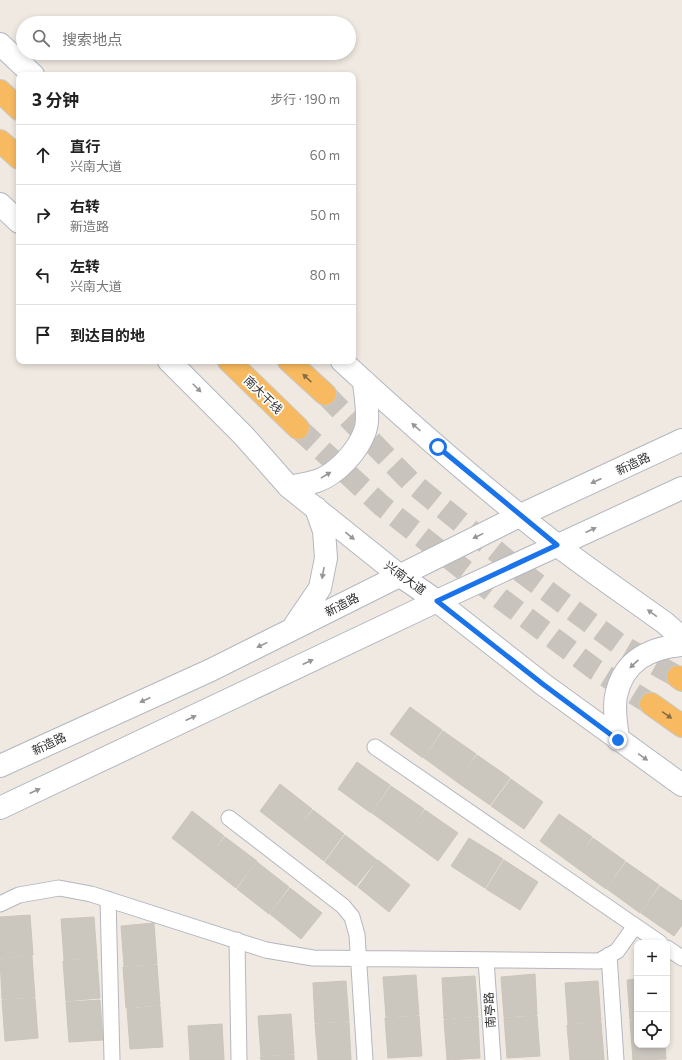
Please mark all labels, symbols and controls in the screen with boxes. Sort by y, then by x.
search box [16,16,356,60]
icon: search [30,27,52,49]
text: 搜索地点 [62,30,122,48]
text: 3 分钟 [32,89,79,110]
text: 步行 · 190 m [270,91,340,107]
text: 直行 [70,137,100,155]
icon: ahead [32,144,54,166]
text: 60 m [310,147,340,163]
text: 兴南大道 [70,158,122,174]
text: 右转 [70,197,100,215]
icon: right [32,204,54,226]
text: 50 m [310,207,340,223]
text: 新造路 [70,218,109,234]
text: 左转 [70,257,100,275]
icon: left [32,264,54,286]
text: 80 m [310,267,340,283]
text: 兴南大道 [70,278,122,294]
icon: arrive [32,324,54,346]
text: 到达目的地 [70,326,145,344]
street label: 南大干线 [242,373,286,416]
one-way arrow [302,373,312,382]
one-way arrow [192,383,202,393]
one-way arrow [410,423,421,432]
route start [429,438,447,456]
street label: 新造路 [613,449,652,477]
one-way arrow [320,472,332,479]
one-way arrow [590,478,602,484]
one-way arrow [585,527,596,533]
one-way arrow [345,532,356,541]
one-way arrow [473,533,484,539]
street label: 兴南大道 [382,557,429,597]
one-way arrow [320,567,326,579]
street label: 新造路 [322,590,361,619]
one-way arrow [646,609,657,617]
one-way arrow [256,642,268,648]
one-way arrow [302,659,314,665]
one-way arrow [629,659,639,669]
one-way arrow [139,697,150,703]
one-way arrow [661,711,672,719]
one-way arrow [185,715,196,721]
street label: 新造路 [29,729,68,757]
route end [609,731,627,749]
one-way arrow [638,753,648,761]
one-way arrow [30,788,41,794]
map controls [634,940,670,1048]
button: + [634,940,670,976]
button: − [634,976,670,1012]
street label: 南亭路 [481,992,497,1029]
button: locate [634,1012,670,1048]

